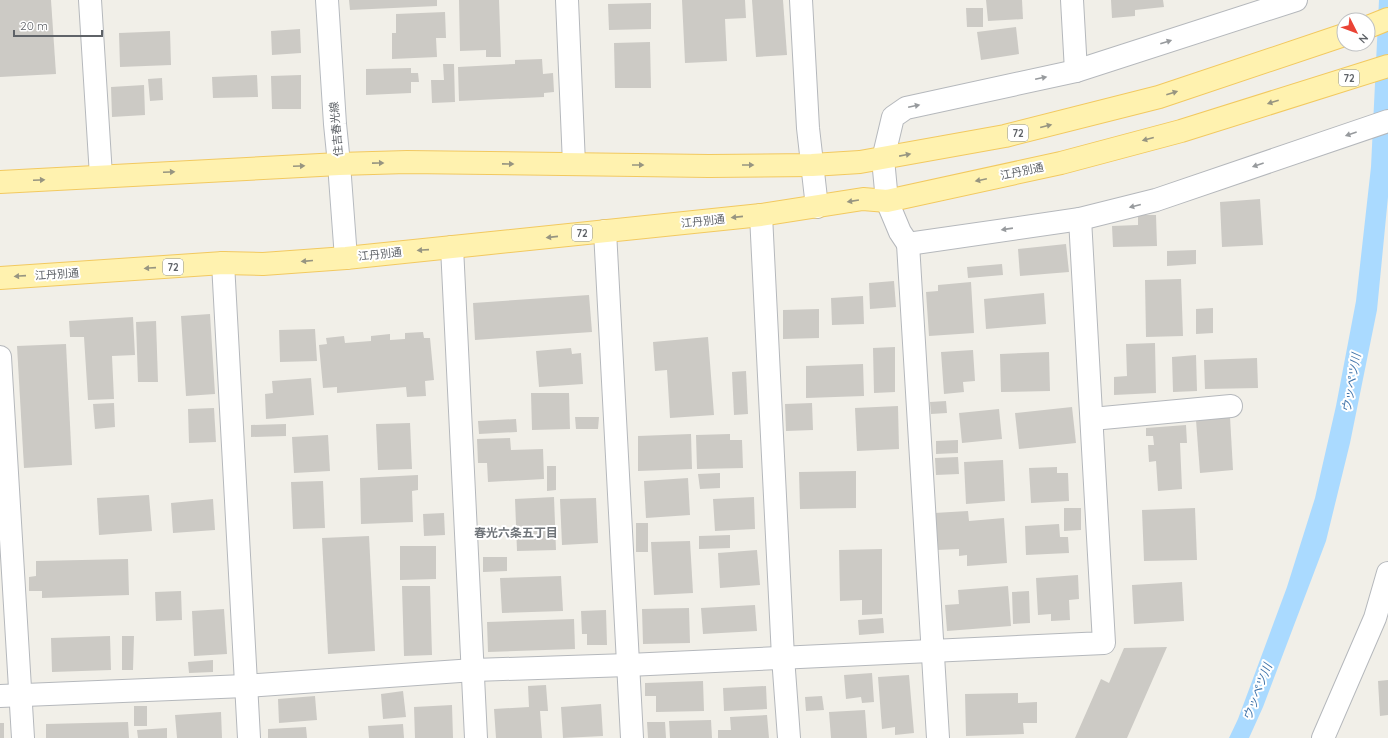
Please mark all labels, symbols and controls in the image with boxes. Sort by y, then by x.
scale bar [14,12,102,38]
north arrow [1336,12,1376,52]
text: 20 m [20,18,48,33]
text: N [1356,31,1371,46]
one-way arrow [1160,39,1172,45]
road number: 72 [1339,70,1359,86]
one-way arrow [1035,75,1047,81]
one-way arrow [1166,90,1178,96]
one-way arrow [1266,99,1278,105]
street label: 住吉春光線 [327,101,345,157]
one-way arrow [908,103,920,109]
one-way arrow [1040,122,1052,128]
road number: 72 [1008,125,1028,141]
one-way arrow [1345,131,1357,137]
one-way arrow [1142,137,1154,143]
one-way arrow [899,151,911,157]
one-way arrow [372,160,385,166]
street label: 江丹別通 [999,160,1045,182]
one-way arrow [502,161,515,167]
one-way arrow [293,162,305,169]
one-way arrow [632,162,645,168]
one-way arrow [742,162,755,168]
one-way arrow [1252,163,1264,169]
one-way arrow [163,169,175,176]
one-way arrow [33,176,45,183]
one-way arrow [975,178,987,184]
one-way arrow [847,198,859,204]
one-way arrow [1129,203,1141,209]
street label: 江丹別通 [680,212,726,230]
one-way arrow [731,214,743,221]
road number: 72 [572,225,592,241]
one-way arrow [1001,226,1013,232]
one-way arrow [546,233,558,240]
street label: 江丹別通 [357,245,403,263]
one-way arrow [417,246,429,253]
one-way arrow [301,257,313,264]
road number: 72 [163,259,183,275]
street label: 江丹別通 [35,265,79,283]
one-way arrow [144,265,156,272]
one-way arrow [14,273,26,280]
water label: ウッペツ川 [1338,350,1364,414]
district label: 春光六条五丁目 [474,525,558,540]
water label: ウッペツ川 [1239,659,1275,723]

